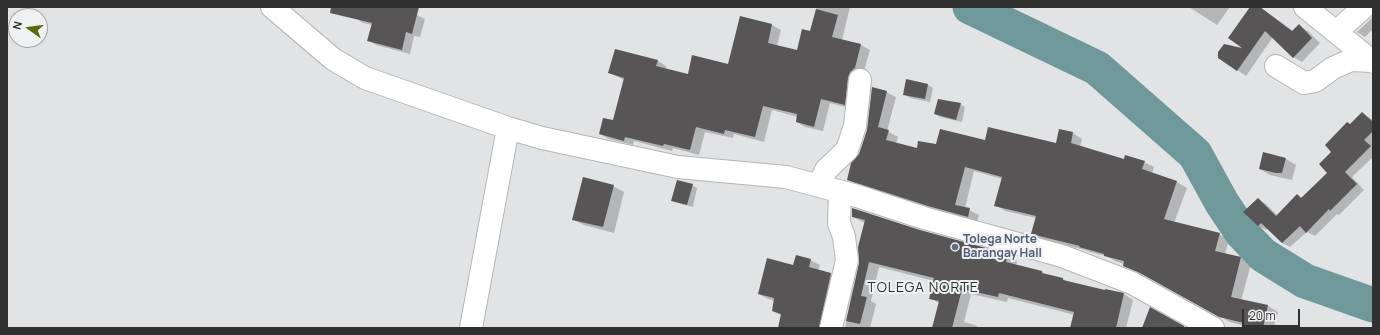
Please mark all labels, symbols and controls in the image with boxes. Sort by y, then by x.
north arrow [8,8,48,48]
text: N [9,20,25,31]
place label: Tolega Norte Barangay Hall [963,233,1042,261]
marker: Tolega Norte Barangay Hall [950,242,960,252]
district label: TOLEGA NORTE [867,280,979,296]
scale bar [1244,301,1302,327]
text: 20 m [1249,307,1276,324]

